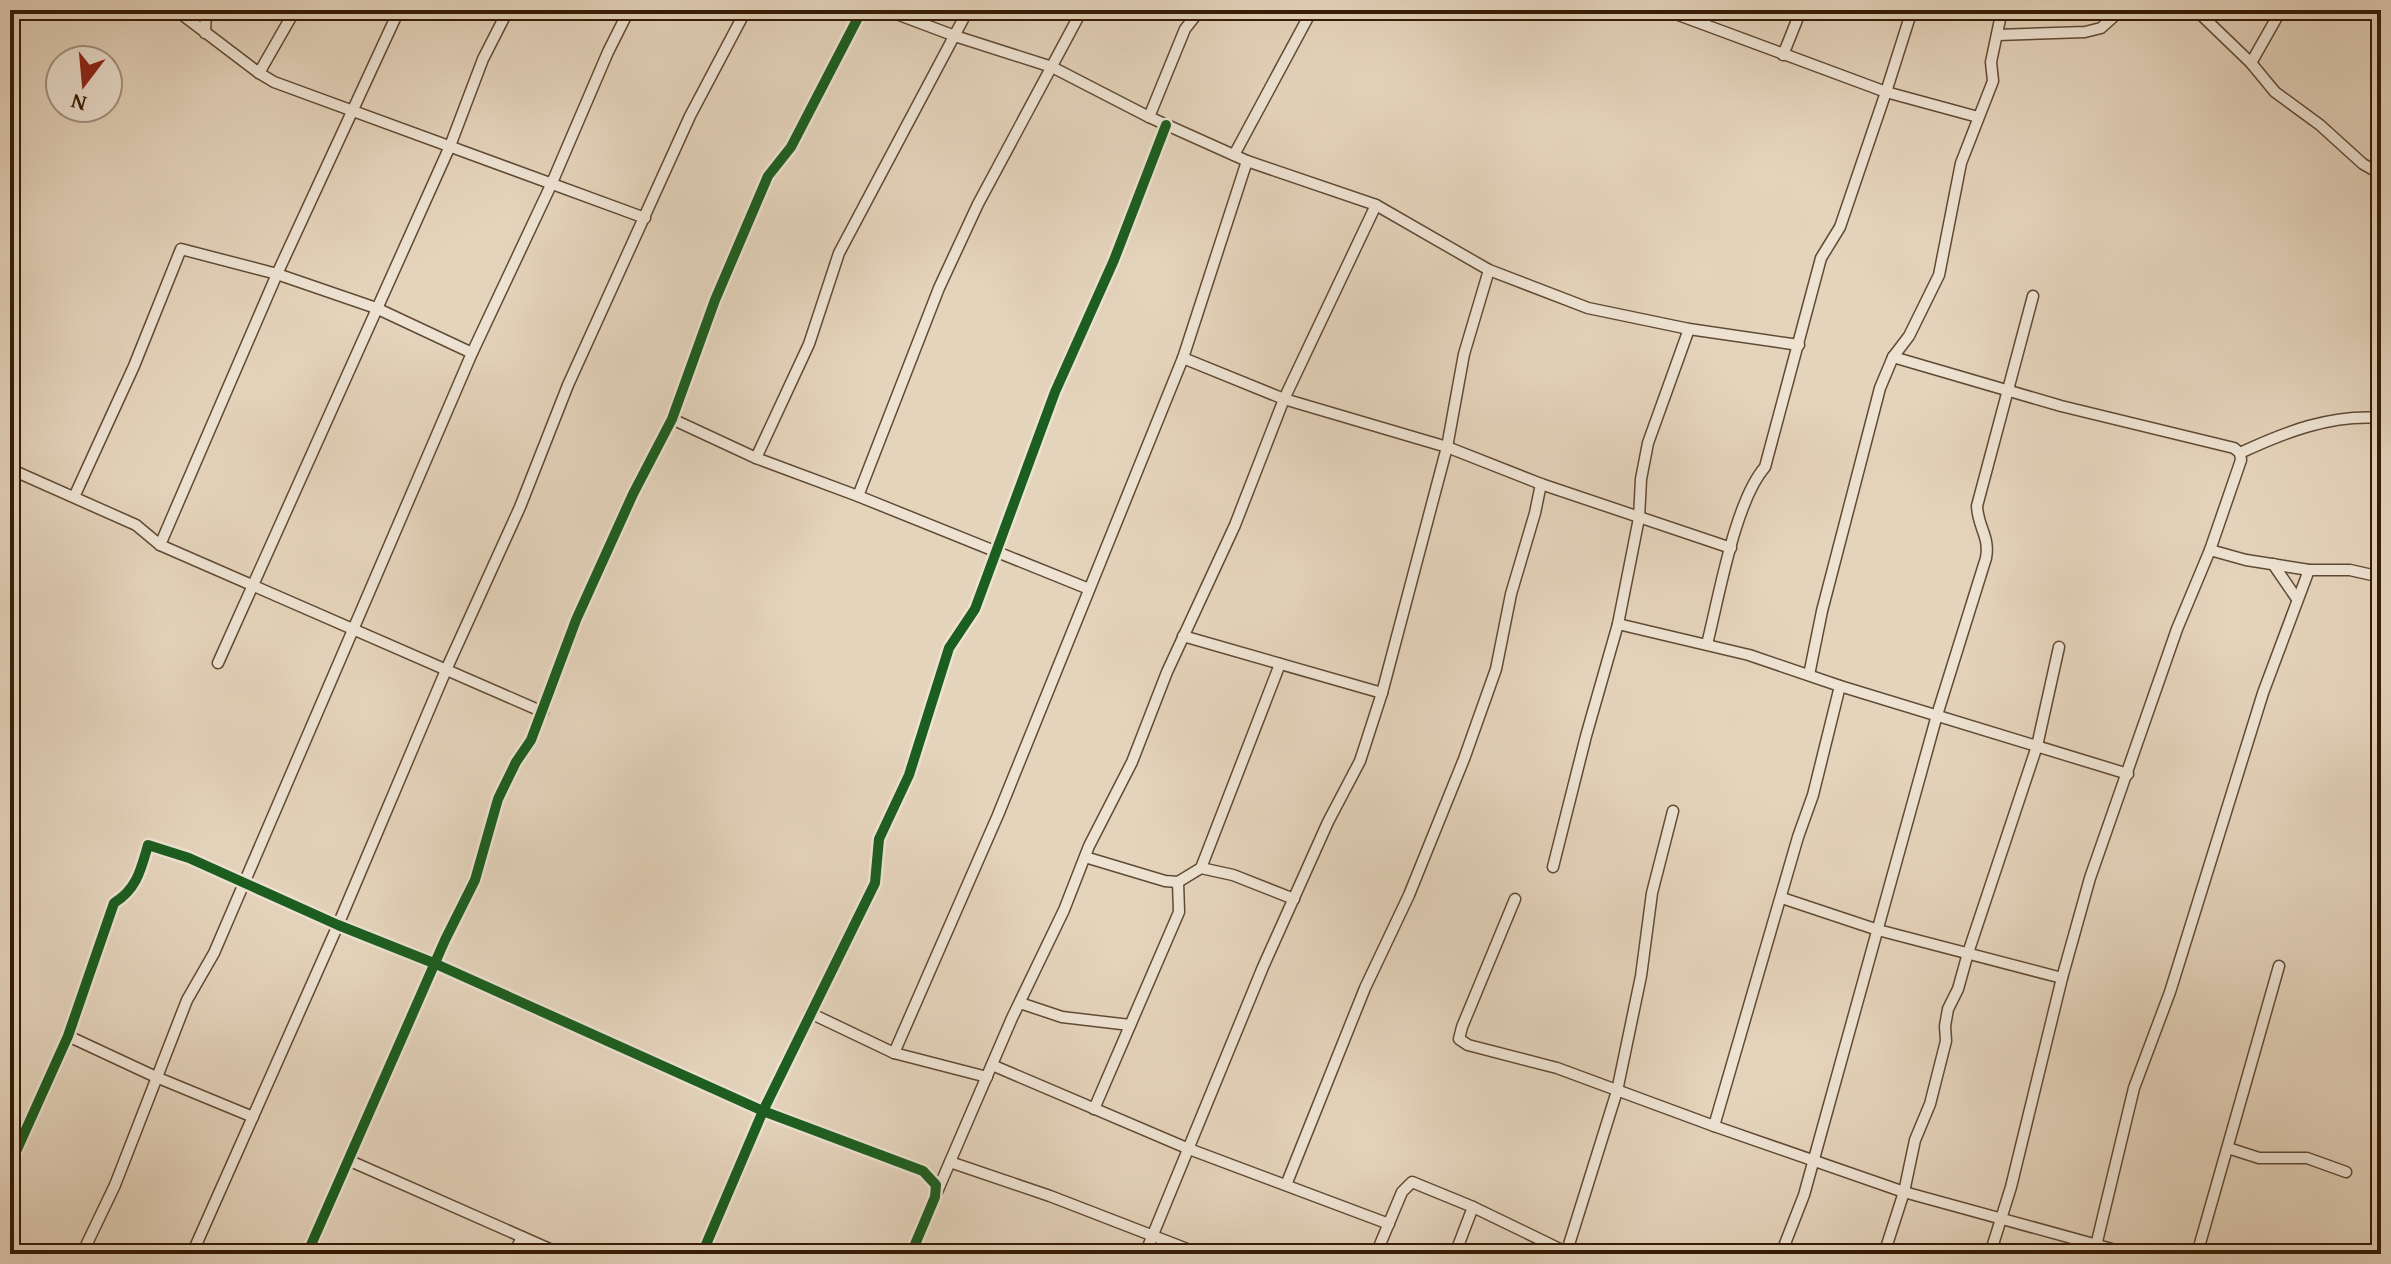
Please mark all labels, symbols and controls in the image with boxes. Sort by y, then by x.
north arrow [44,44,124,124]
text: N [67,86,90,121]

